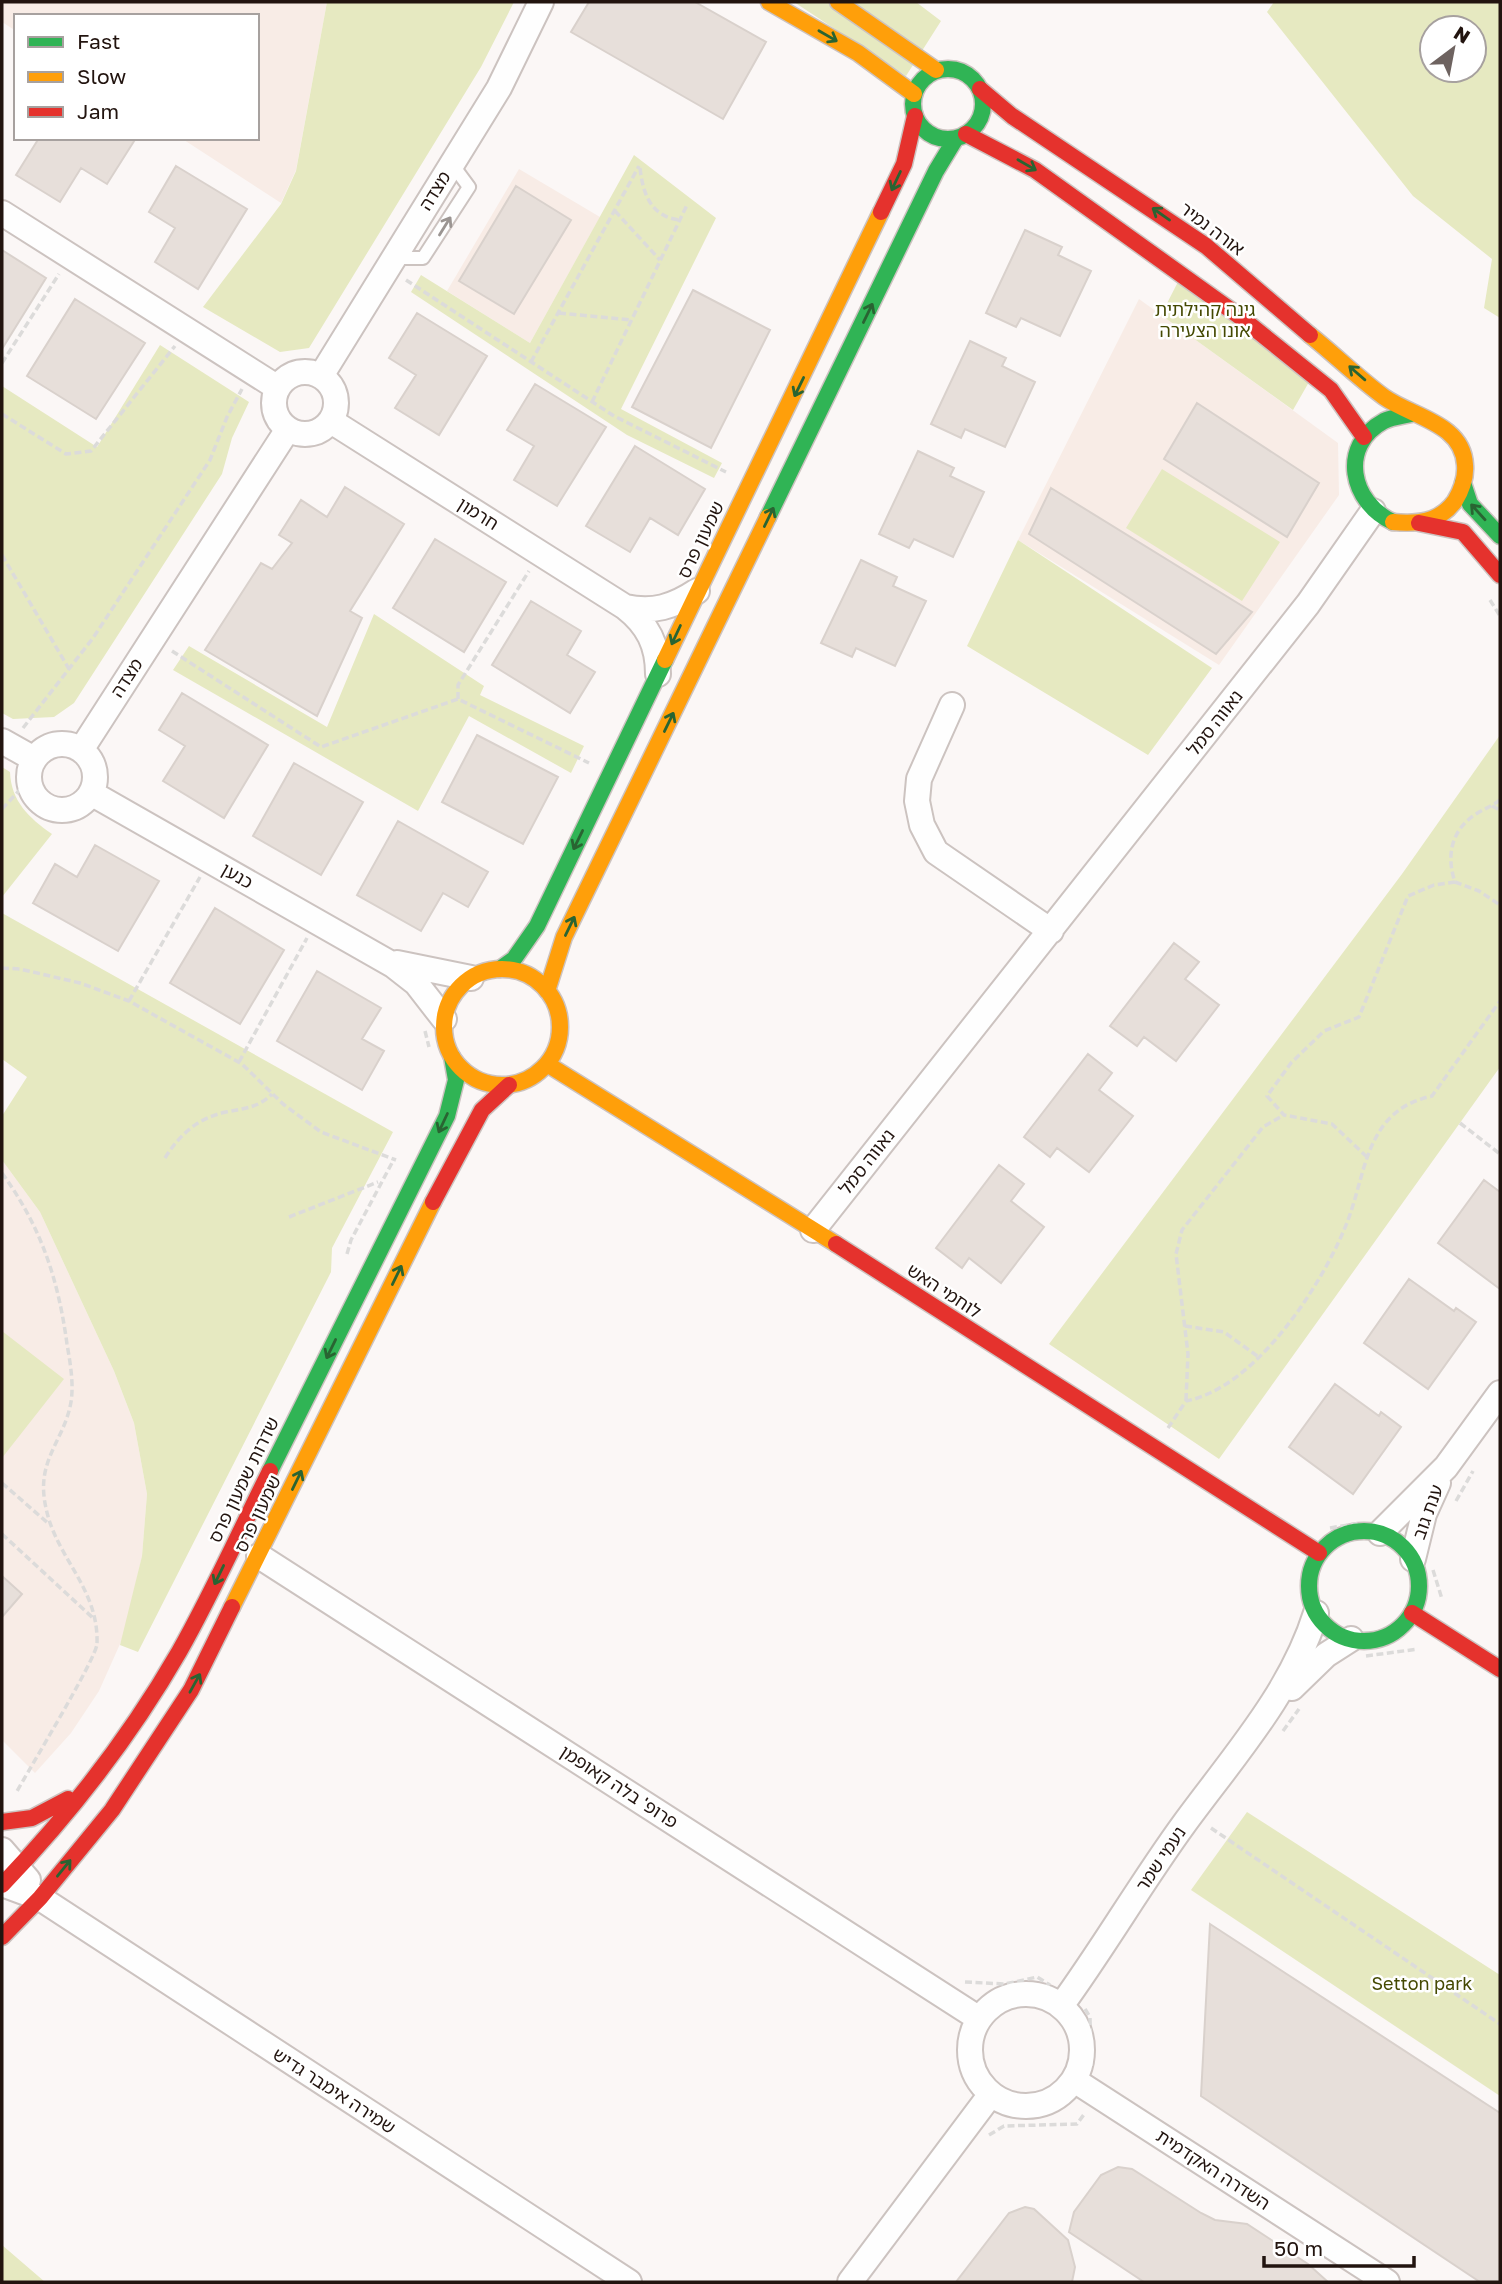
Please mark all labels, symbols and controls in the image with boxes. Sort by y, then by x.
legend [14,14,259,140]
north arrow [1418,14,1488,84]
text: N [1450,21,1474,48]
text: Fast [77,28,120,54]
one-way arrow [817,29,837,43]
text: Slow [77,63,126,89]
text: Jam [77,98,119,124]
one-way arrow [1016,159,1036,173]
street label: מצדה [414,167,455,214]
one-way arrow [889,170,903,191]
street label: אורה נמיר [1176,197,1249,260]
one-way arrow [1152,207,1171,221]
one-way arrow [438,216,452,236]
park label: גינה קהילתית אונו הצעירה [1155,298,1256,341]
one-way arrow [862,302,875,323]
one-way arrow [1348,365,1366,381]
one-way arrow [791,376,805,397]
street label: חרמון [454,492,503,534]
street label: שמעון פרס [672,497,728,582]
one-way arrow [1469,504,1486,521]
one-way arrow [762,507,776,528]
one-way arrow [669,624,682,645]
street label: מצדה [105,654,147,701]
street label: נאווה סמל [1182,685,1247,760]
one-way arrow [662,712,676,733]
one-way arrow [571,829,584,850]
street label: כנען [218,857,257,893]
one-way arrow [564,916,577,937]
one-way arrow [436,1112,449,1133]
street label: נאווה סמל [834,1124,899,1199]
street label: לוחמי האש [903,1258,986,1322]
one-way arrow [391,1266,405,1286]
one-way arrow [324,1338,338,1359]
street label: שדרות שמעון פרס [204,1414,284,1546]
one-way arrow [290,1470,304,1490]
street label: שמעון פרס [230,1472,286,1556]
street label: ענת גוב [1407,1481,1447,1542]
one-way arrow [212,1564,225,1585]
one-way arrow [189,1673,202,1694]
street label: פרופ' בלה קאופמן [556,1740,683,1833]
street label: נעמי שמר [1130,1822,1190,1895]
one-way arrow [56,1860,71,1878]
park label: Setton park [1372,1972,1472,1994]
street label: שמירה אימבר גדיש [269,2042,400,2138]
street label: השדרה האקדמית [1153,2124,1275,2214]
scale bar [1264,2224,1414,2268]
text: 50 m [1274,2235,1323,2261]

